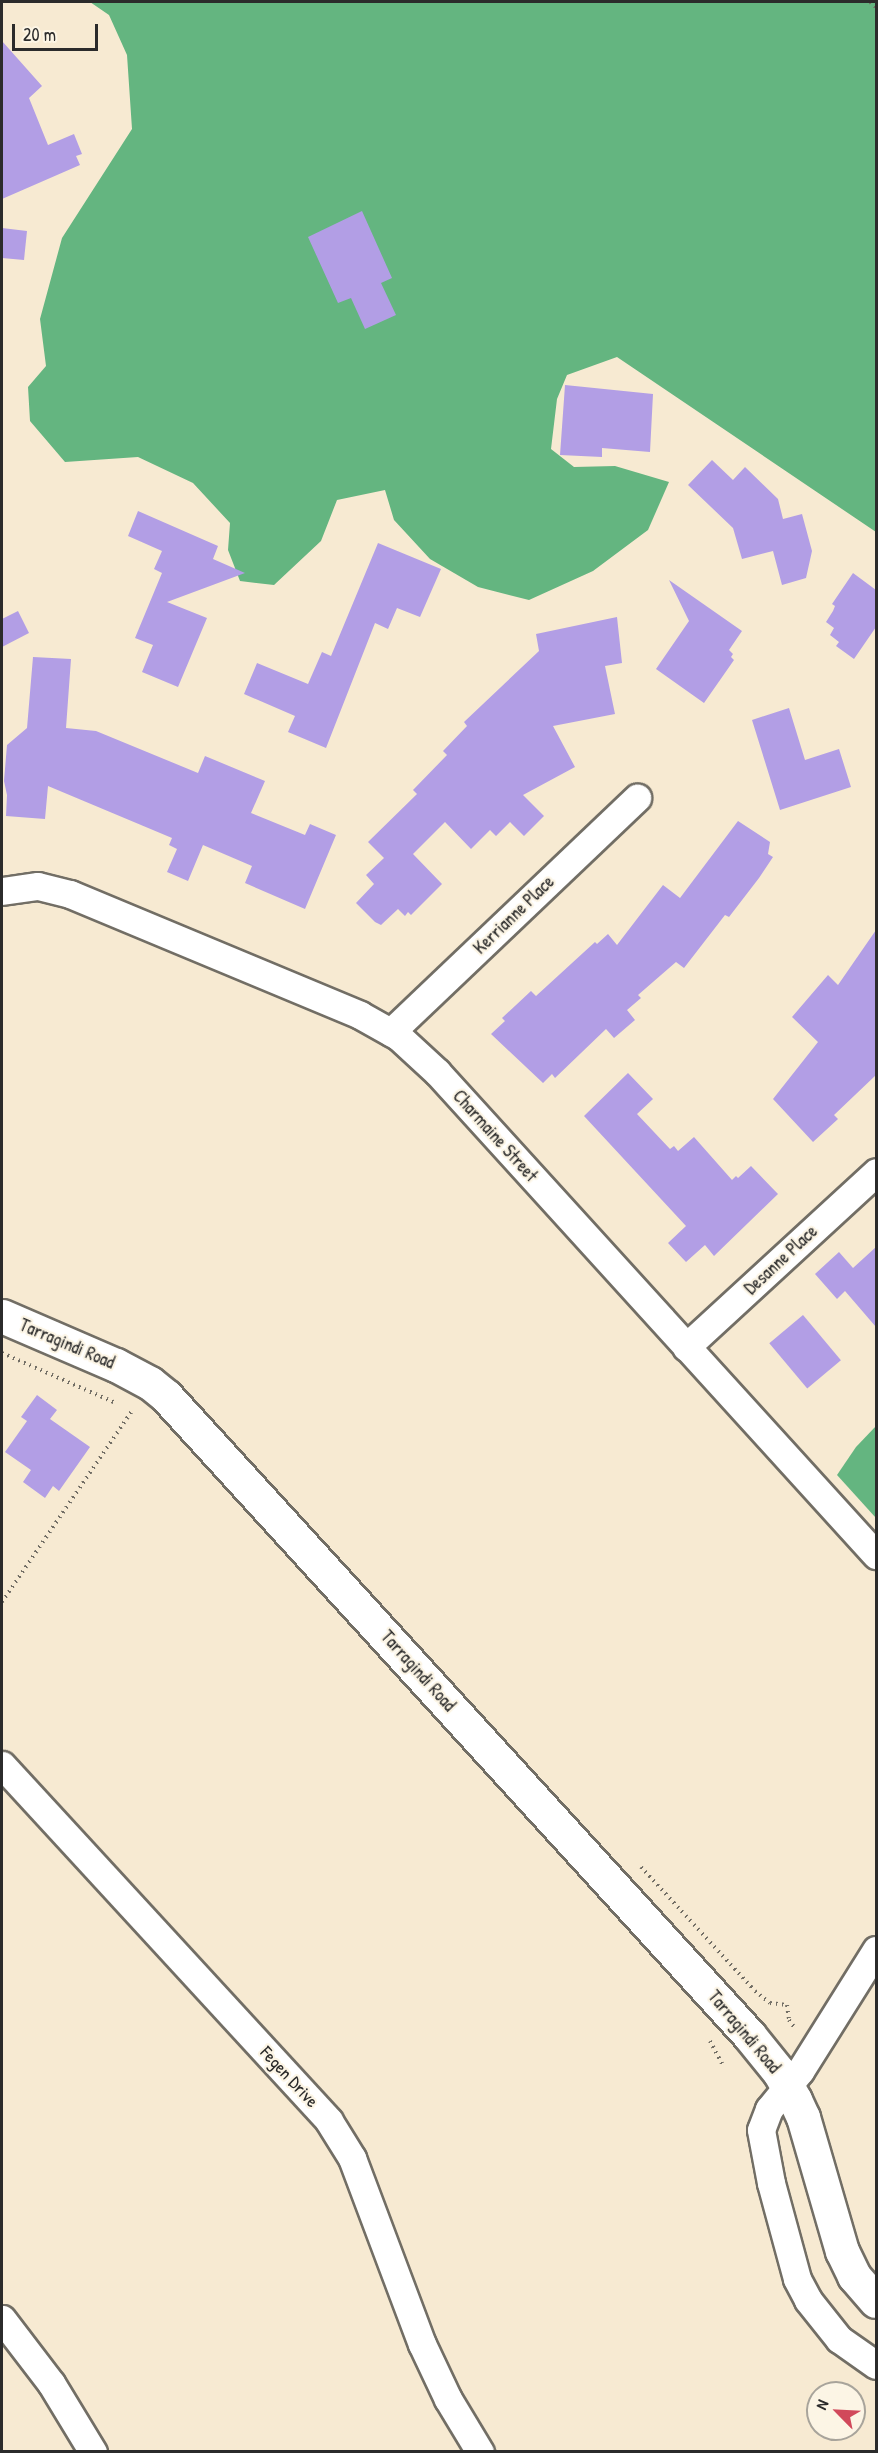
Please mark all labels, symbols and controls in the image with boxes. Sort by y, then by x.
scale bar [15,12,100,50]
text: 20 m [23,22,56,47]
street label: Kerrianne Place [469,871,559,959]
street label: Charmaine Street [448,1086,542,1186]
street label: Desanne Place [740,1221,822,1299]
street label: Tarragindi Road [16,1314,118,1374]
street label: Tarragindi Road [376,1626,460,1716]
street label: Tarragindi Road [703,1986,785,2078]
street label: Fegen Drive [255,2042,323,2112]
north arrow [806,2381,866,2441]
text: N [810,2396,833,2413]

